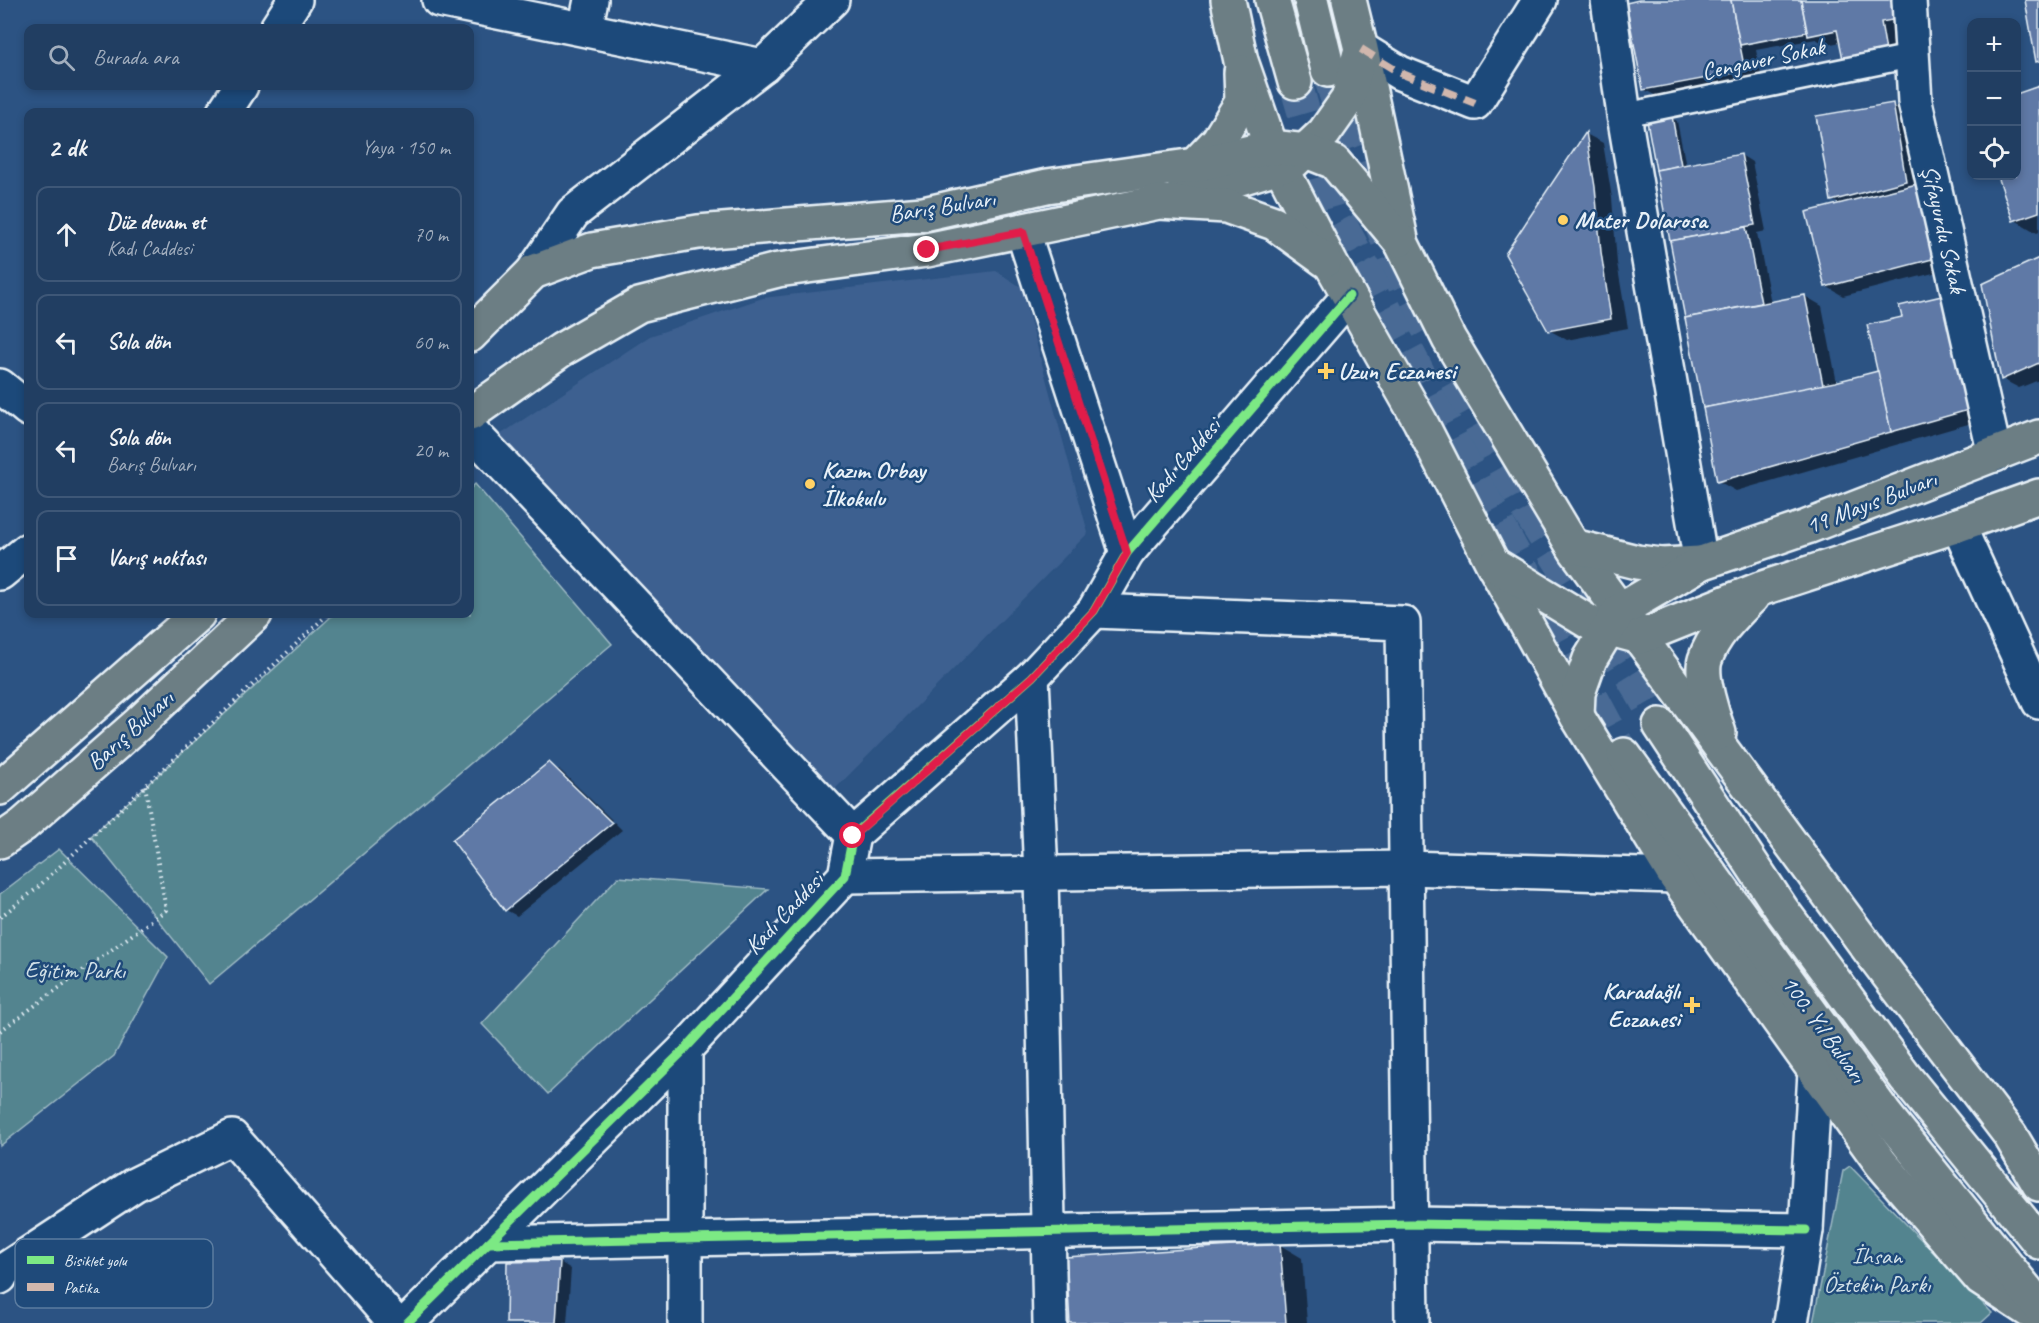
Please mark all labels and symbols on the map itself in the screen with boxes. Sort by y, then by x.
street label: Cengaver Sokak [1699,31,1830,87]
street label: Şifayurdu Sokak [1915,162,1974,298]
street label: Barış Bulvarı [887,183,998,229]
place label: Mater Dolarosa [1575,205,1709,235]
marker: Mater Dolarosa [1556,213,1570,227]
route end [913,236,939,262]
place label: Uzun Eczanesi [1338,356,1459,386]
marker: Uzun Eczanesi [1319,364,1333,378]
street label: Kadı Caddesi [1137,409,1229,508]
place label: Kazım Orbay İlkokulu [822,455,928,513]
street label: 19 Mayıs Bulvarı [1801,463,1942,541]
marker: Kazım Orbay İlkokulu [803,477,817,491]
street label: Barış Bulvarı [80,682,181,777]
route start [839,822,865,848]
street label: Kadı Caddesi [738,863,832,961]
park label: Eğitim Parkı [25,955,127,985]
street label: 100. Yıl Bulvarı [1775,969,1874,1090]
place label: Karadağlı Eczanesi [1603,976,1683,1034]
marker: Karadağlı Eczanesi [1685,998,1699,1012]
legend [15,1239,213,1308]
park label: İhsan Öztekin Parkı [1824,1241,1932,1299]
text: Bisiklet yolu [64,1251,128,1271]
text: Patika [64,1278,100,1298]

